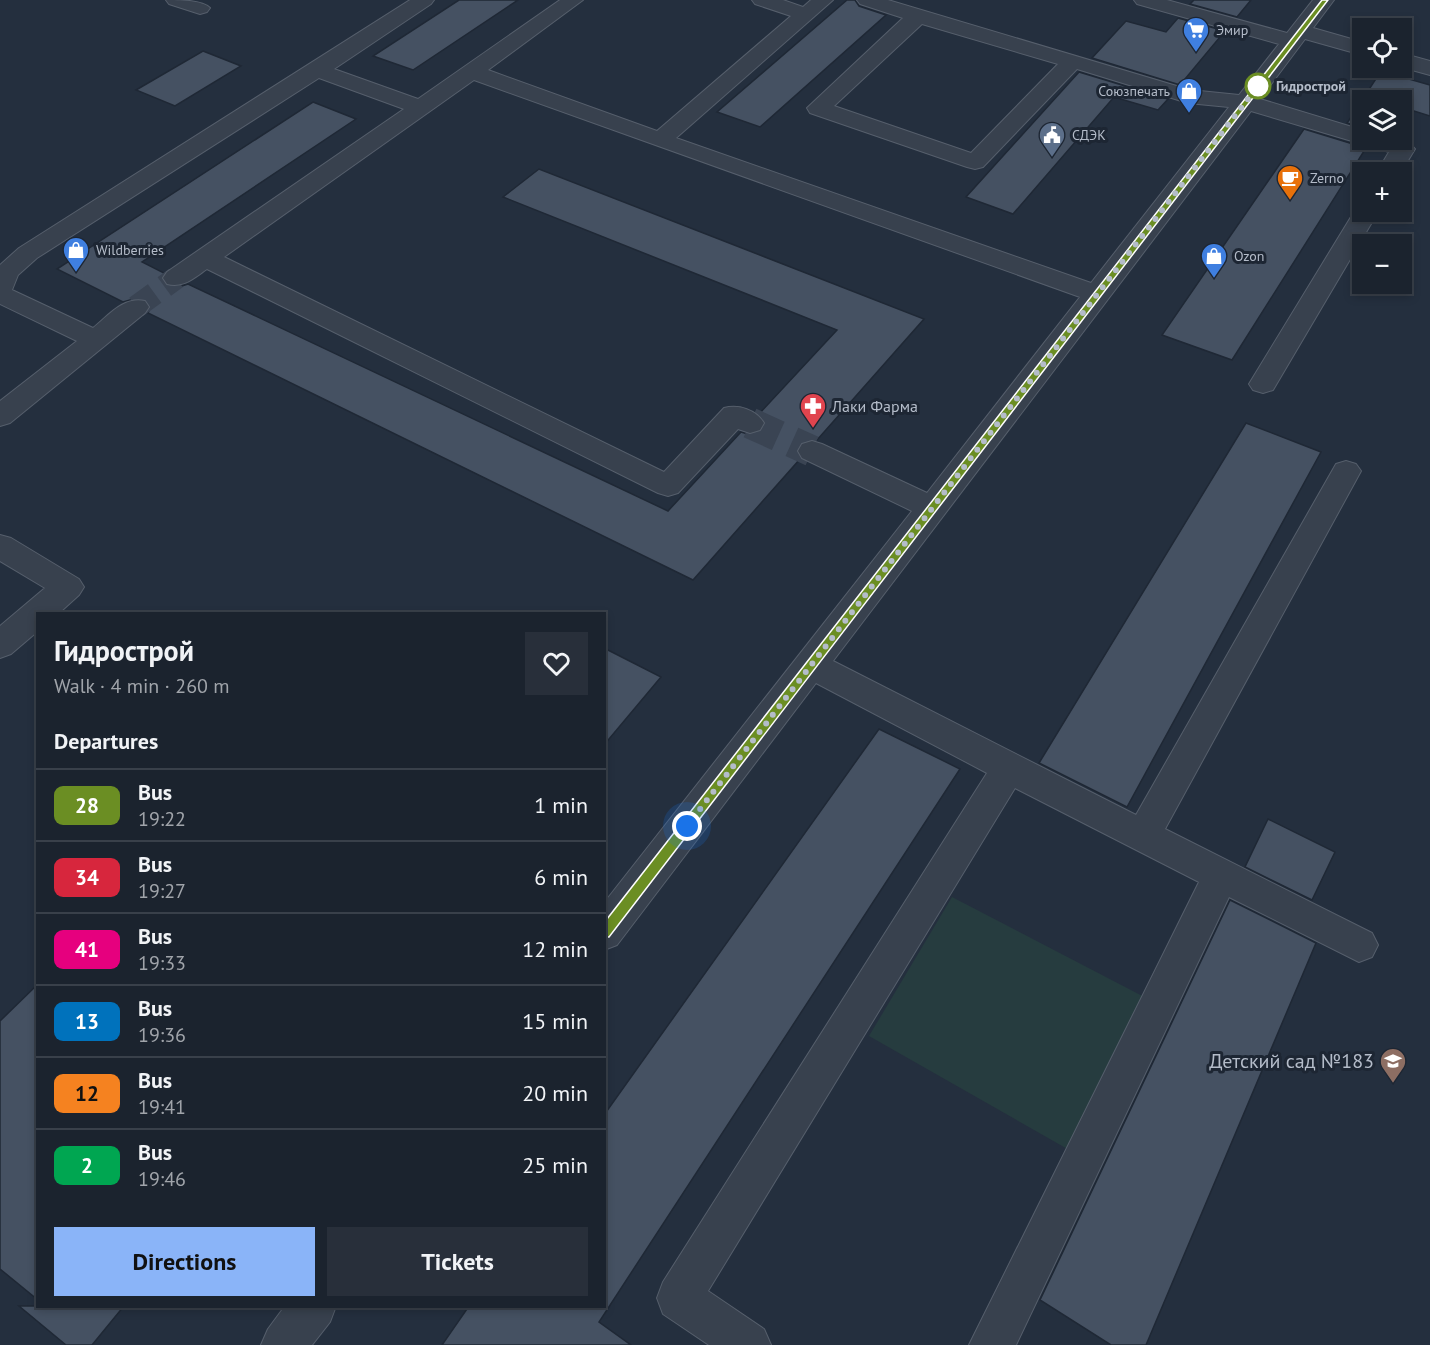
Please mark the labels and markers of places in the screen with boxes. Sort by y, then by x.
supermarket icon: Эмир [1181,15,1211,53]
place label: Эмир [1216,21,1248,39]
marker: Гидрострой [1245,73,1271,99]
shop icon: Союзпечать [1174,76,1204,114]
place label: Гидрострой [1276,77,1346,95]
place label: Союзпечать [1098,82,1170,100]
public building icon: СДЭК [1037,120,1067,158]
place label: СДЭК [1072,126,1106,144]
cafe icon: Zerno [1275,163,1305,201]
place label: Zerno [1310,169,1344,187]
shop icon: Wildberries [61,235,91,273]
place label: Wildberries [96,241,164,259]
shop icon: Ozon [1199,241,1229,279]
place label: Ozon [1234,247,1264,265]
pharmacy icon: Лаки Фарма [798,391,828,429]
place label: Лаки Фарма [831,396,918,416]
school or university icon: Детский сад №183 [1378,1046,1408,1084]
place label: Детский сад №183 [1209,1048,1374,1074]

